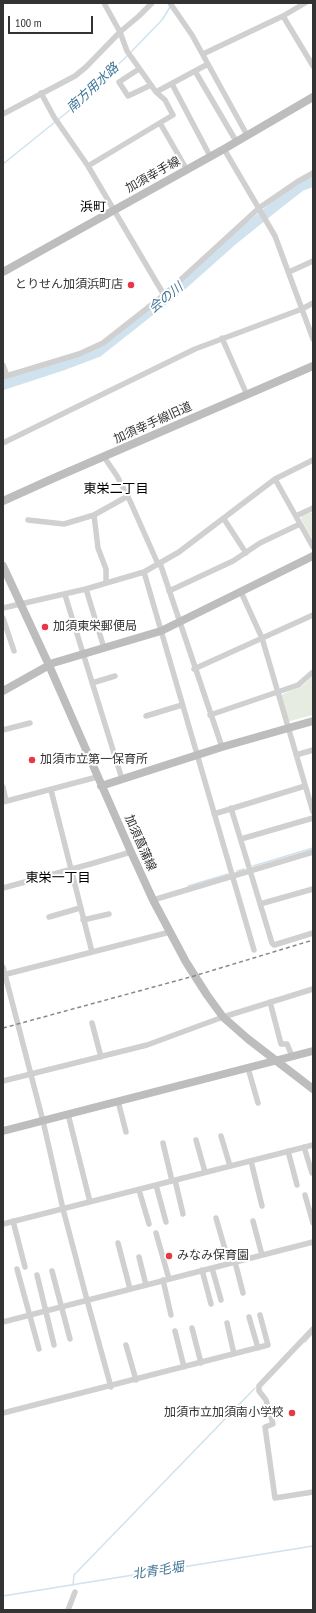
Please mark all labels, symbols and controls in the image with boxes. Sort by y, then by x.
scale bar [10,8,95,34]
text: 100 m [15,15,42,30]
water label: 南方用水路 [64,60,122,116]
street label: 加須幸手線 [123,154,183,196]
district label: 浜町 [80,199,106,215]
place label: とりせん加須浜町店 [15,278,123,292]
marker: とりせん加須浜町店 [126,280,136,290]
water label: 会の川 [146,280,186,316]
street label: 加須幸手線旧道 [112,399,194,447]
district label: 東栄二丁目 [84,481,148,497]
place label: 加須東栄郵便局 [53,620,137,634]
marker: 加須東栄郵便局 [40,622,50,632]
place label: 加須市立第一保育所 [40,753,148,767]
marker: 加須市立第一保育所 [27,755,37,765]
street label: 加須菖蒲線 [121,813,159,873]
district label: 東栄一丁目 [26,870,90,886]
place label: みなみ保育園 [177,1249,249,1263]
marker: みなみ保育園 [164,1251,174,1261]
place label: 加須市立加須南小学校 [164,1406,284,1420]
marker: 加須市立加須南小学校 [287,1408,297,1418]
water label: 北青毛堀 [131,1559,185,1583]

